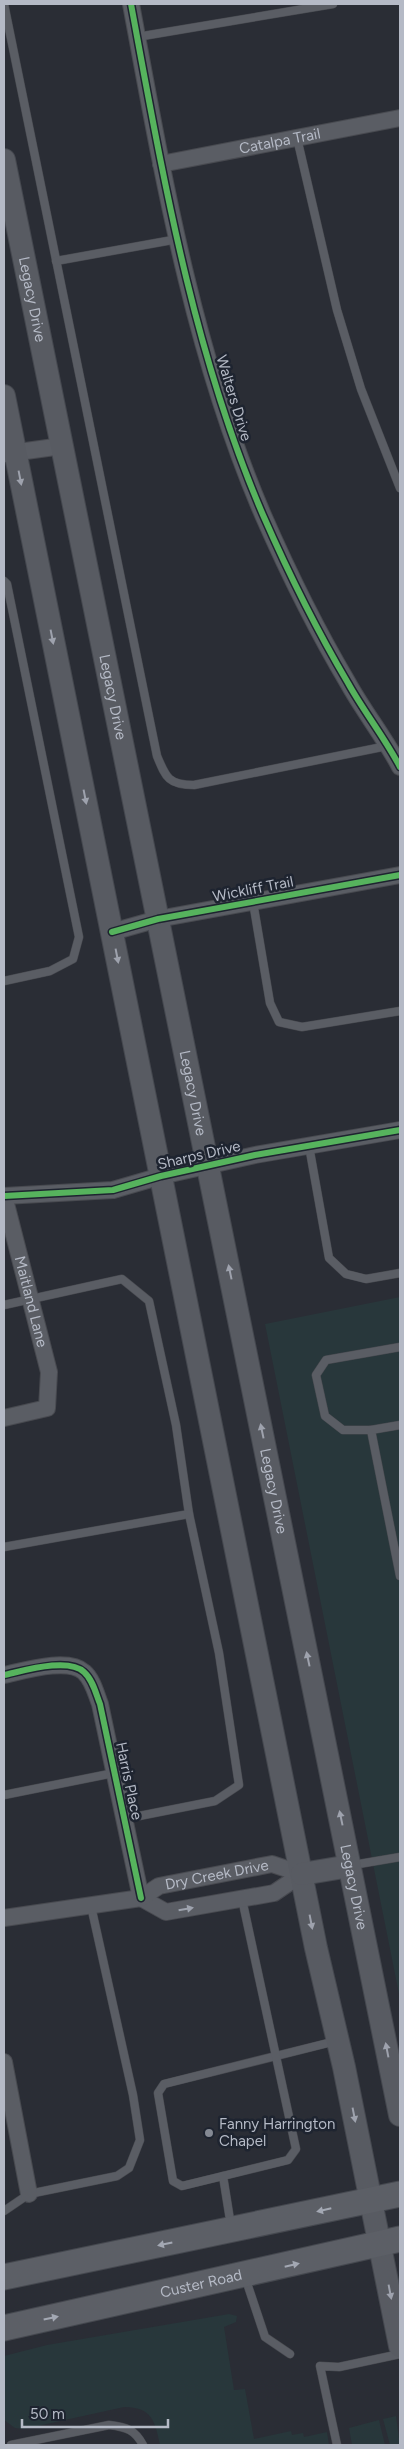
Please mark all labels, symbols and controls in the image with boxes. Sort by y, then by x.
street label: Catalpa Trail [238,124,322,158]
street label: Legacy Drive [15,255,50,343]
street label: Walters Drive [212,353,256,443]
one-way arrow [17,470,25,486]
one-way arrow [49,630,57,646]
street label: Legacy Drive [95,653,130,741]
one-way arrow [81,789,89,805]
street label: Wickliff Trail [211,872,295,906]
one-way arrow [113,948,121,964]
street label: Legacy Drive [176,1049,210,1137]
street label: Sharps Drive [156,1137,242,1173]
street label: Maitland Lane [11,1254,51,1349]
one-way arrow [225,1263,233,1279]
one-way arrow [258,1423,266,1439]
street label: Legacy Drive [256,1447,291,1535]
one-way arrow [304,1650,312,1666]
street label: Harris Place [112,1740,146,1822]
one-way arrow [336,1810,344,1826]
street label: Legacy Drive [336,1843,371,1931]
street label: Dry Creek Drive [164,1856,270,1894]
one-way arrow [178,1904,194,1912]
one-way arrow [308,1914,316,1930]
one-way arrow [383,2042,391,2057]
one-way arrow [350,2107,358,2122]
place label: Fanny Harrington Chapel [219,2115,335,2150]
marker: Fanny Harrington Chapel [203,2127,215,2139]
one-way arrow [315,2206,331,2214]
one-way arrow [158,2240,173,2248]
one-way arrow [284,2260,300,2268]
street label: Custer Road [158,2266,244,2302]
one-way arrow [386,2285,394,2301]
one-way arrow [44,2314,59,2322]
scale bar [22,2396,169,2428]
text: 50 m [30,2405,65,2423]

